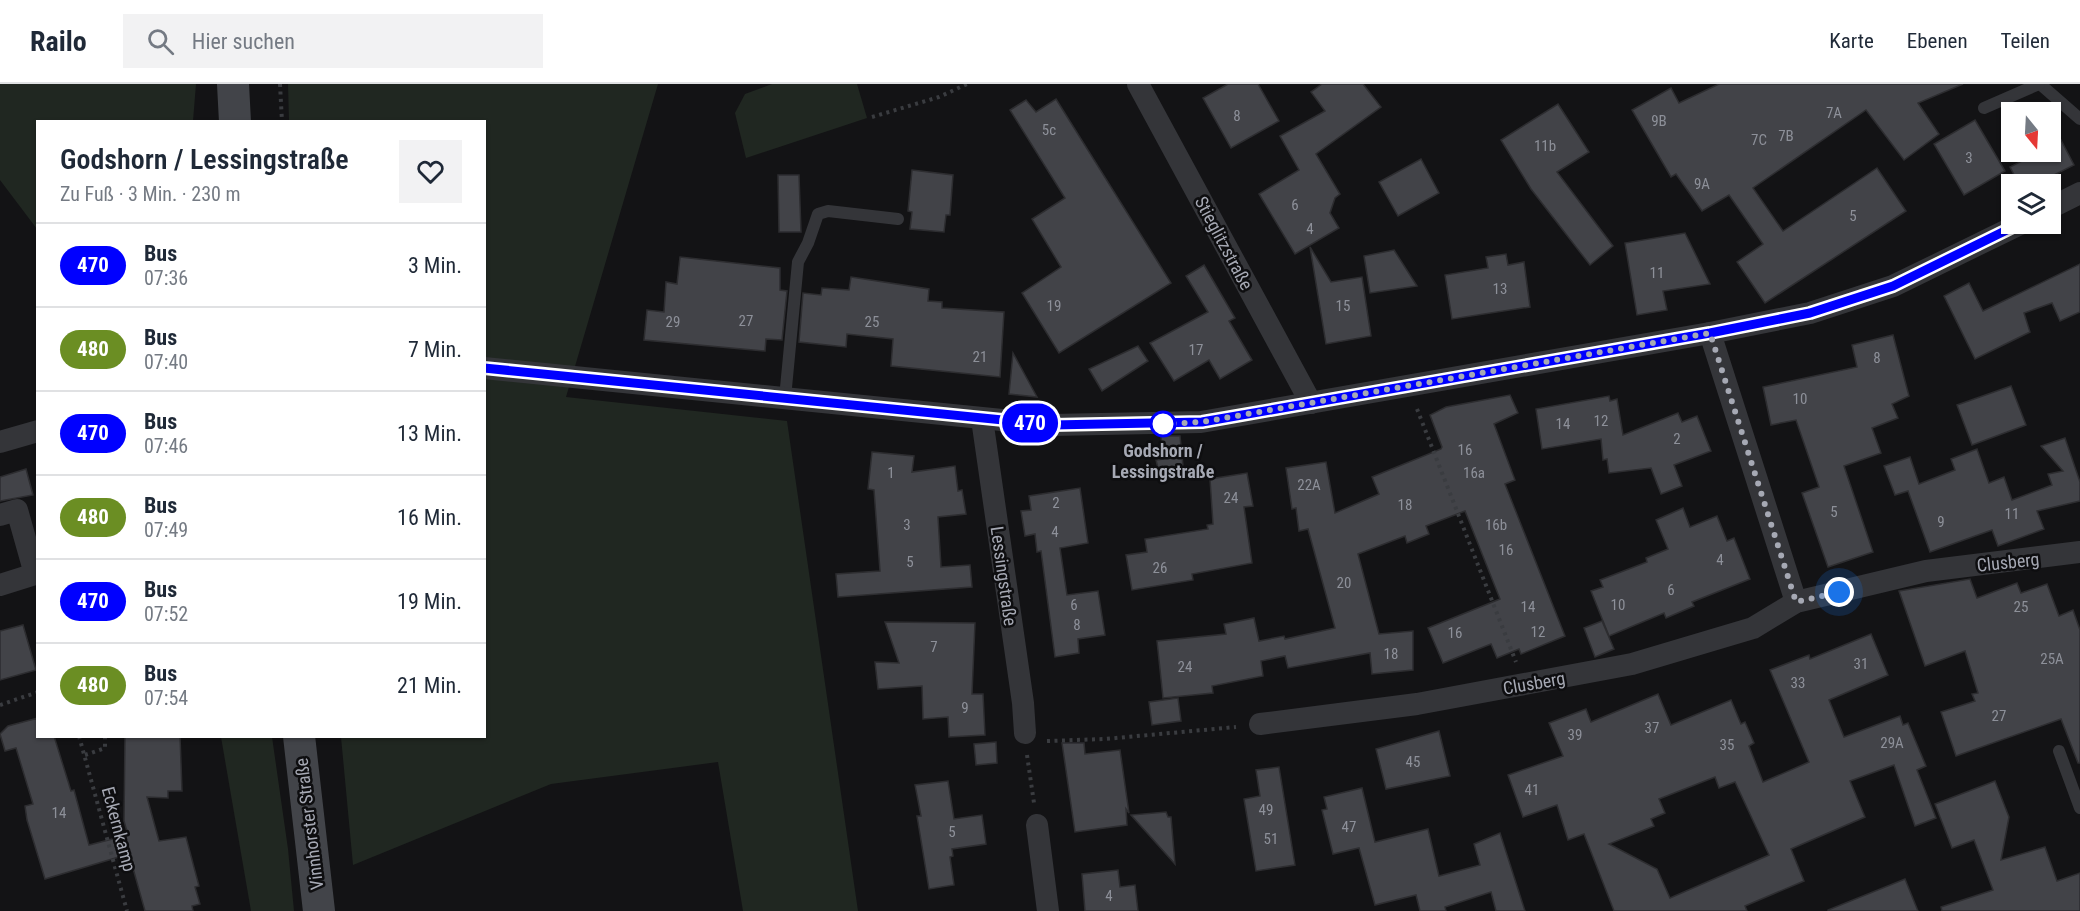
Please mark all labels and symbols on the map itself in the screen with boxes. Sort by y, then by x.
north arrow [2001,102,2061,162]
house number: 7A [1826,104,1842,122]
house number: 8 [1233,107,1241,125]
house number: 9B [1651,112,1667,130]
house number: 5c [1042,121,1056,139]
house number: 7B [1778,127,1794,145]
house number: 7C [1751,131,1767,149]
house number: 11b [1534,137,1556,155]
house number: 3 [1965,149,1973,167]
house number: 9A [1694,175,1710,193]
street label: Stieglitzstraße [1191,193,1257,293]
house number: 6 [1291,196,1299,214]
house number: 5 [1849,207,1857,225]
house number: 4 [1306,220,1314,238]
house number: 11 [1650,264,1664,282]
house number: 13 [1493,280,1507,298]
house number: 19 [1047,297,1061,315]
house number: 15 [1336,297,1350,315]
house number: 27 [739,312,753,330]
house number: 29 [666,313,680,331]
house number: 25 [865,313,879,331]
house number: 17 [1189,341,1203,359]
house number: 21 [973,348,987,366]
house number: 8 [1873,349,1881,367]
house number: 10 [1793,390,1807,408]
line badge: 470 [996,404,1064,442]
marker: Godshorn / Lessingstraße [1150,411,1176,437]
house number: 12 [1594,412,1608,430]
house number: 14 [1556,415,1570,433]
house number: 2 [1673,430,1681,448]
place label: Godshorn / Lessingstraße [1112,440,1215,482]
house number: 16 [1458,441,1472,459]
house number: 1 [887,464,895,482]
house number: 16a [1463,464,1485,482]
house number: 22A [1297,476,1321,494]
house number: 24 [1224,489,1238,507]
house number: 2 [1052,494,1060,512]
house number: 18 [1398,496,1412,514]
house number: 5 [1830,503,1838,521]
house number: 11 [2005,505,2019,523]
house number: 9 [1937,513,1945,531]
house number: 3 [903,516,911,534]
house number: 16b [1485,516,1507,534]
house number: 4 [1051,523,1059,541]
street label: Lessingstraße [987,525,1021,627]
house number: 16 [1499,541,1513,559]
street label: Clusberg [1976,548,2040,576]
house number: 4 [1716,551,1724,569]
house number: 5 [906,553,914,571]
house number: 26 [1153,559,1167,577]
house number: 20 [1337,574,1351,592]
your location [1824,577,1854,607]
house number: 6 [1667,581,1675,599]
house number: 6 [1070,596,1078,614]
house number: 10 [1611,596,1625,614]
house number: 14 [1521,598,1535,616]
house number: 25 [2014,598,2028,616]
house number: 8 [1073,616,1081,634]
house number: 12 [1531,623,1545,641]
house number: 16 [1448,624,1462,642]
house number: 7 [930,638,938,656]
house number: 18 [1384,645,1398,663]
house number: 25A [2040,650,2064,668]
house number: 31 [1854,655,1868,673]
house number: 24 [1178,658,1192,676]
street label: Clusberg [1501,667,1567,699]
house number: 33 [1791,674,1805,692]
house number: 9 [961,699,969,717]
house number: 27 [1992,707,2006,725]
house number: 37 [1645,719,1659,737]
house number: 39 [1568,726,1582,744]
house number: 29A [1880,734,1904,752]
house number: 35 [1720,736,1734,754]
house number: 45 [1406,753,1420,771]
street label: Vinnhorster Straße [290,757,328,891]
house number: 41 [1525,781,1539,799]
street label: Eckernkamp [98,784,140,874]
house number: 49 [1259,801,1273,819]
house number: 14 [52,804,66,822]
house number: 47 [1342,818,1356,836]
house number: 5 [948,823,956,841]
house number: 51 [1264,830,1278,848]
house number: 4 [1105,887,1113,905]

